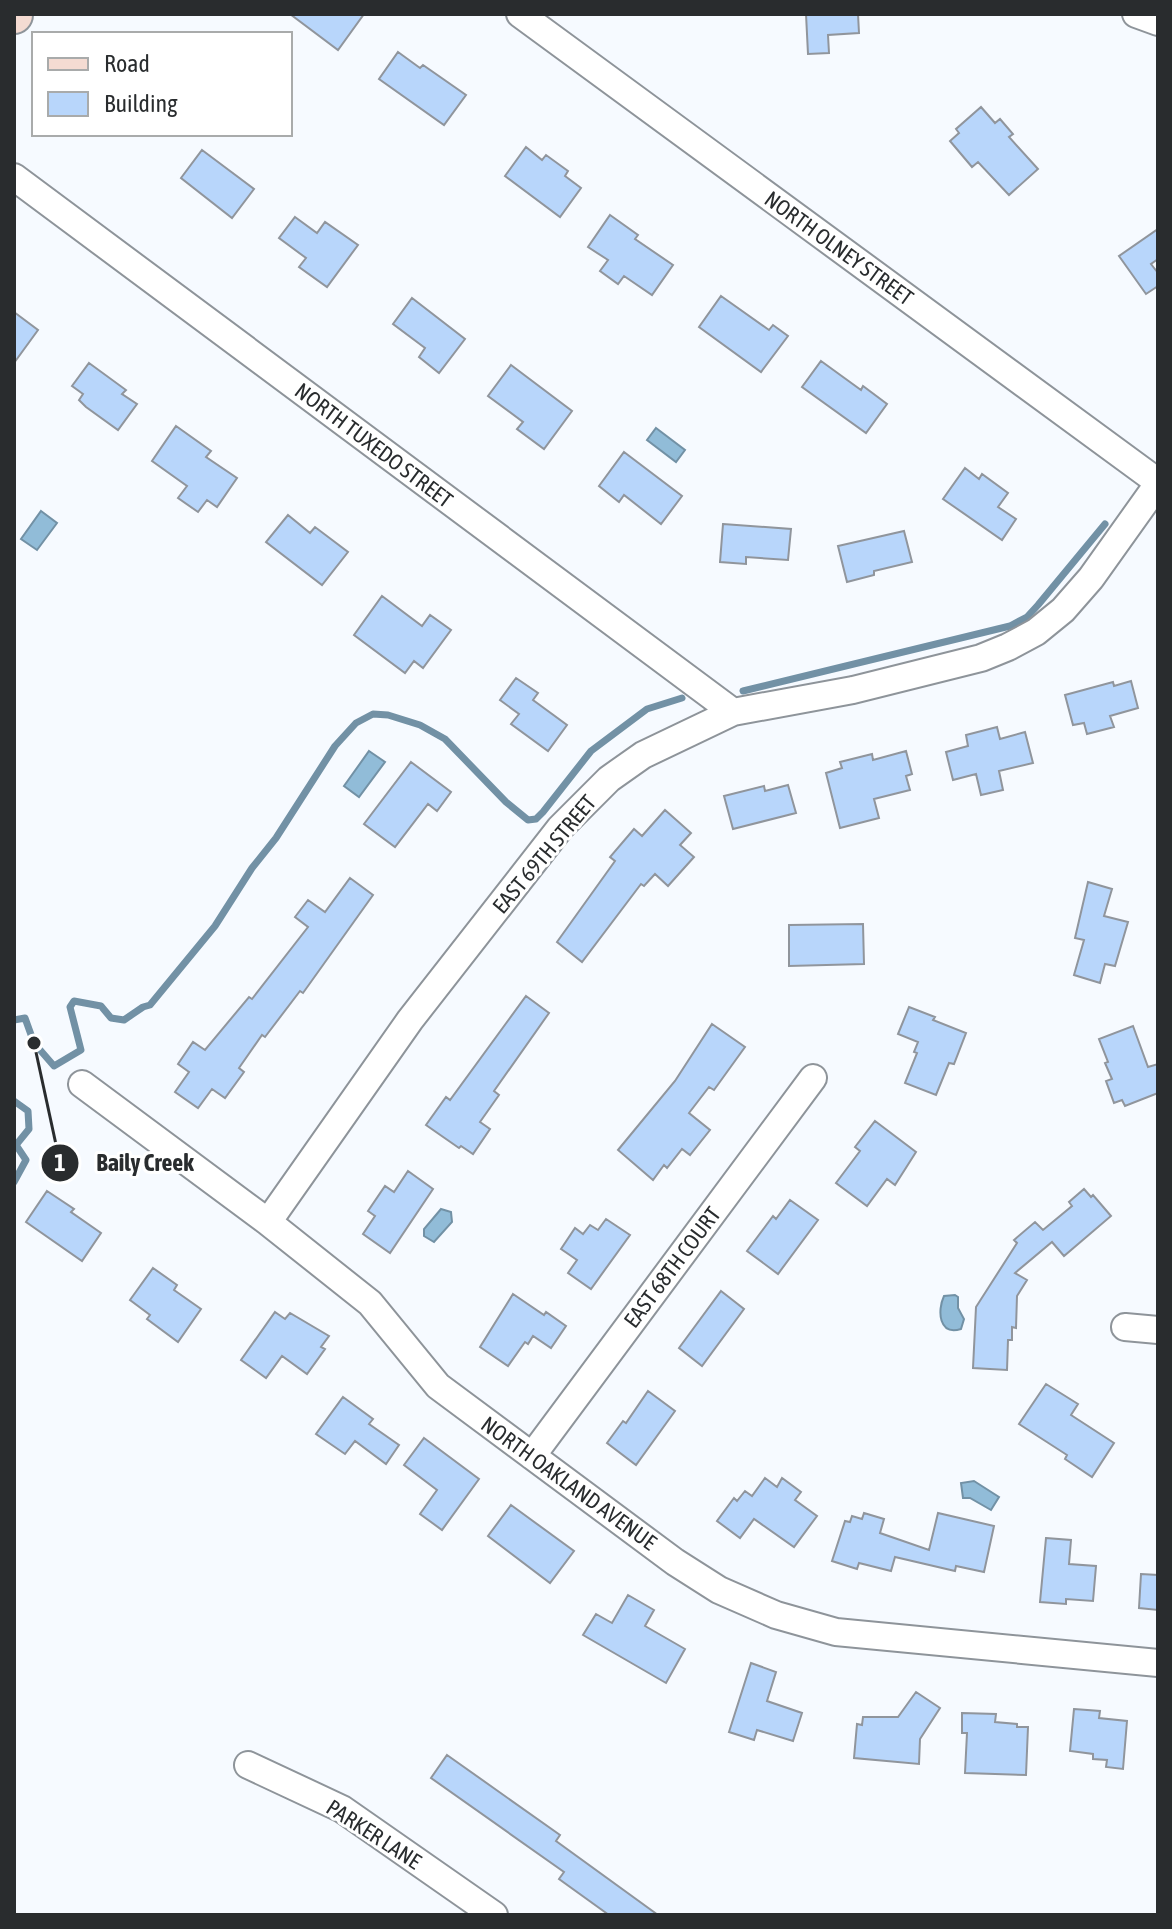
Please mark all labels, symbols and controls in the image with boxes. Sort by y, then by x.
legend [32,32,292,136]
text: Road [104,50,150,77]
text: Building [104,90,178,117]
street label: NORTH OLNEY STREET [760,185,919,311]
street label: NORTH TUXEDO STREET [290,377,458,513]
street label: EAST 69TH STREET [487,789,601,918]
callout: Baily Creek [40,1139,210,1187]
text: 1 [54,1149,66,1176]
text: Baily Creek [96,1149,194,1176]
street label: EAST 68TH COURT [618,1201,726,1332]
street label: NORTH OAKLAND AVENUE [476,1411,662,1556]
street label: PARKER LANE [322,1794,427,1875]

